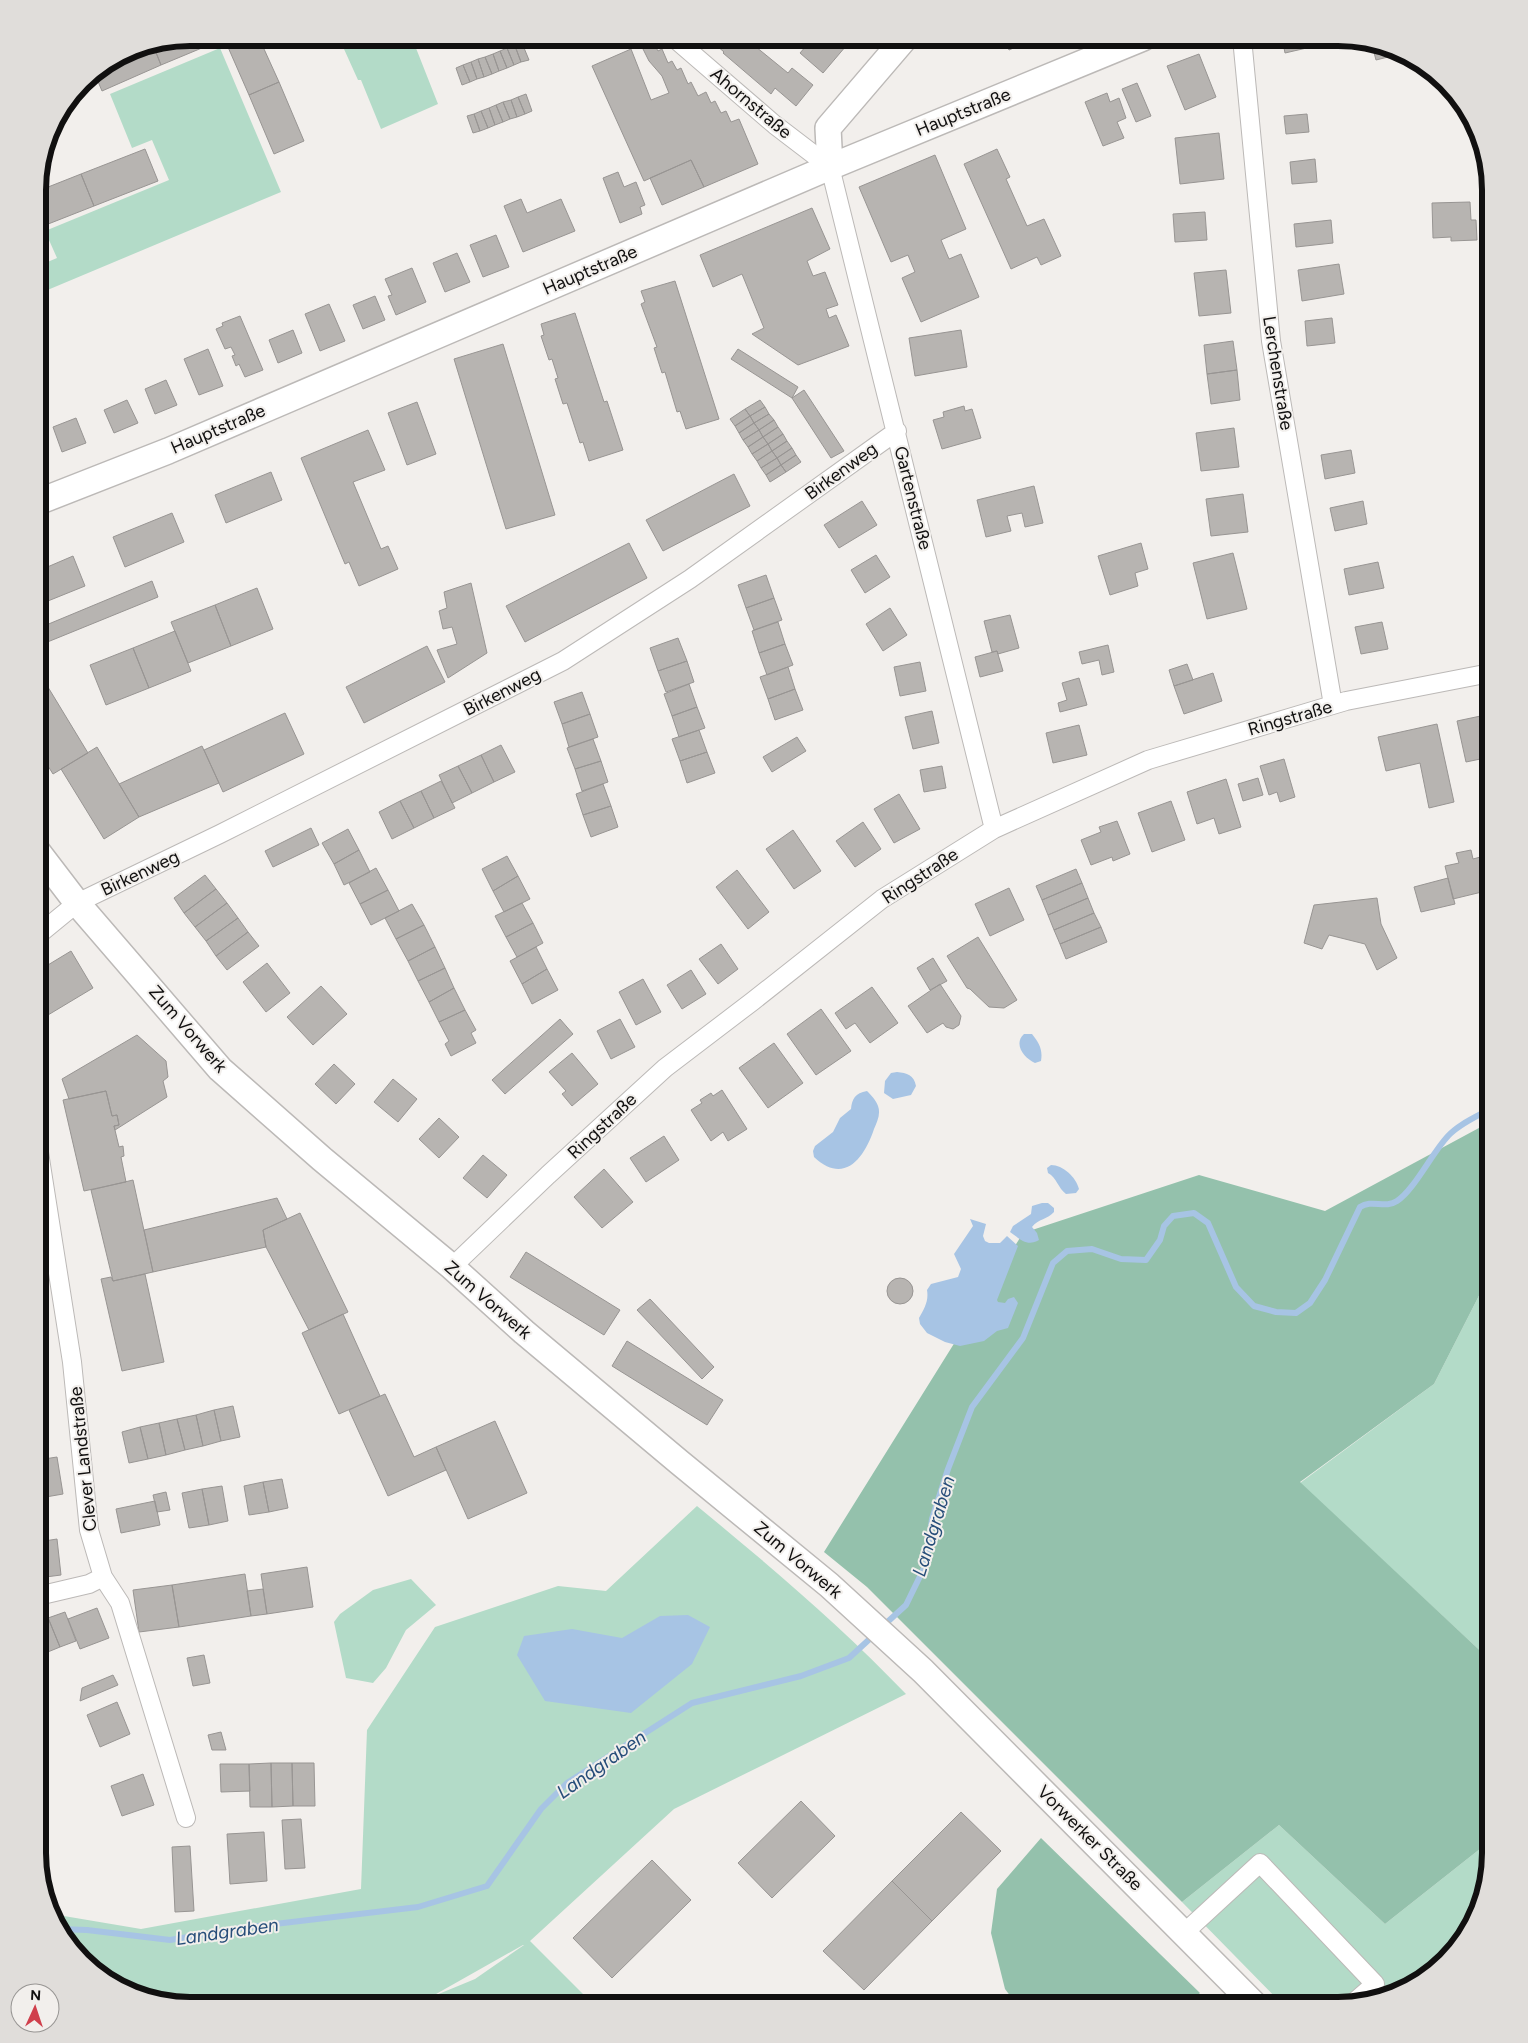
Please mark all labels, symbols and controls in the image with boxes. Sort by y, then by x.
street label: Ahornstraße [706,63,796,143]
street label: Hauptstraße [912,83,1014,141]
street label: Hauptstraße [539,240,641,300]
street label: Lerchenstraße [1258,314,1298,432]
street label: Hauptstraße [167,399,269,459]
street label: Birkenweg [801,437,881,505]
street label: Gartenstraße [890,444,937,552]
street label: Birkenweg [460,663,544,721]
street label: Ringstraße [1245,695,1335,740]
street label: Ringstraße [878,843,962,909]
street label: Birkenweg [97,845,183,901]
street label: Zum Vorwerk [144,981,232,1077]
street label: Ringstraße [563,1088,641,1164]
street label: Zum Vorwerk [440,1256,536,1344]
street label: Clever Landstraße [64,1385,102,1533]
water label: Landgraben [907,1473,960,1579]
street label: Zum Vorwerk [749,1517,847,1603]
water label: Landgraben [552,1725,651,1804]
street label: Vorwerker Straße [1033,1781,1147,1895]
water label: Landgraben [174,1913,280,1950]
north arrow [10,1983,60,2033]
text: N [30,1987,42,2004]

